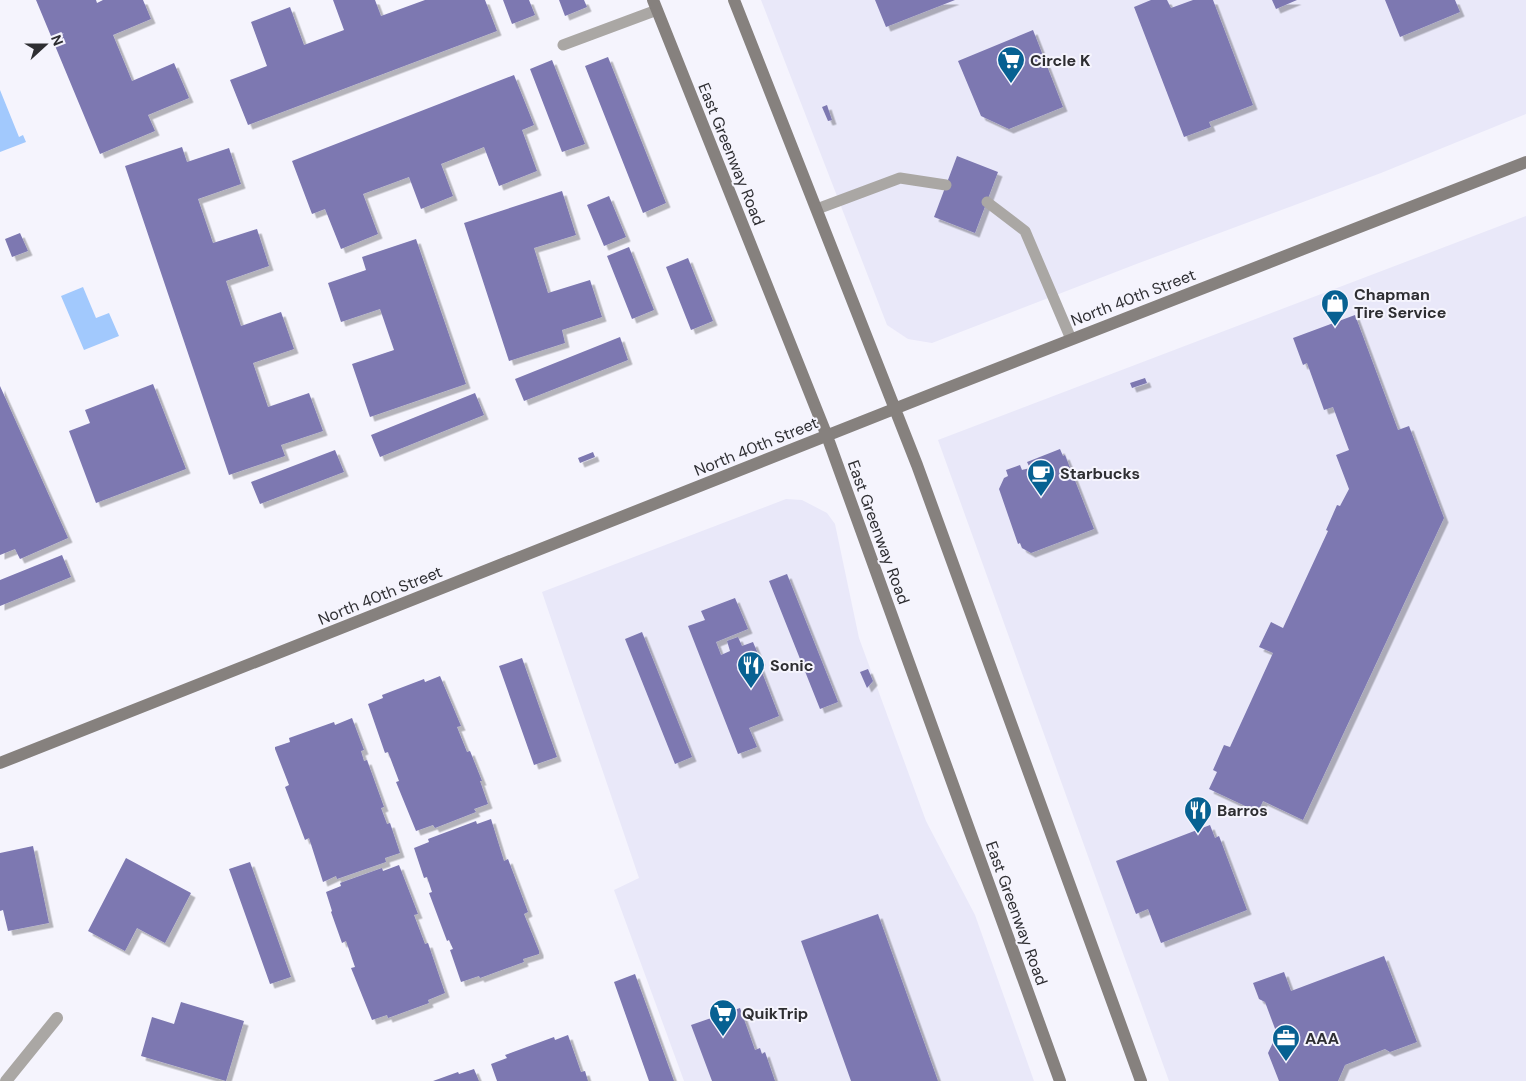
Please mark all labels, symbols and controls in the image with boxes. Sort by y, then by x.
north arrow [20,20,70,70]
text: N [47,32,67,48]
supermarket icon: Circle K [996,45,1026,84]
place label: Circle K [1030,50,1091,71]
street label: East Greenway Road [693,80,770,229]
street label: North 40th Street [1068,264,1199,331]
place label: Chapman Tire Service [1354,284,1446,323]
shop icon: Chapman Tire Service [1320,288,1350,327]
street label: North 40th Street [691,412,821,481]
street label: East Greenway Road [843,457,914,607]
cafe icon: Starbucks [1026,458,1056,497]
place label: Starbucks [1060,463,1140,484]
street label: North 40th Street [315,561,445,630]
restaurant icon: Sonic [736,650,766,689]
place label: Sonic [770,655,813,676]
restaurant icon: Barros [1183,795,1213,834]
place label: Barros [1217,800,1268,821]
street label: East Greenway Road [981,838,1052,988]
supermarket icon: QuikTrip [708,998,738,1037]
place label: QuikTrip [742,1003,808,1024]
office icon: AAA [1271,1023,1301,1062]
place label: AAA [1305,1028,1339,1049]

